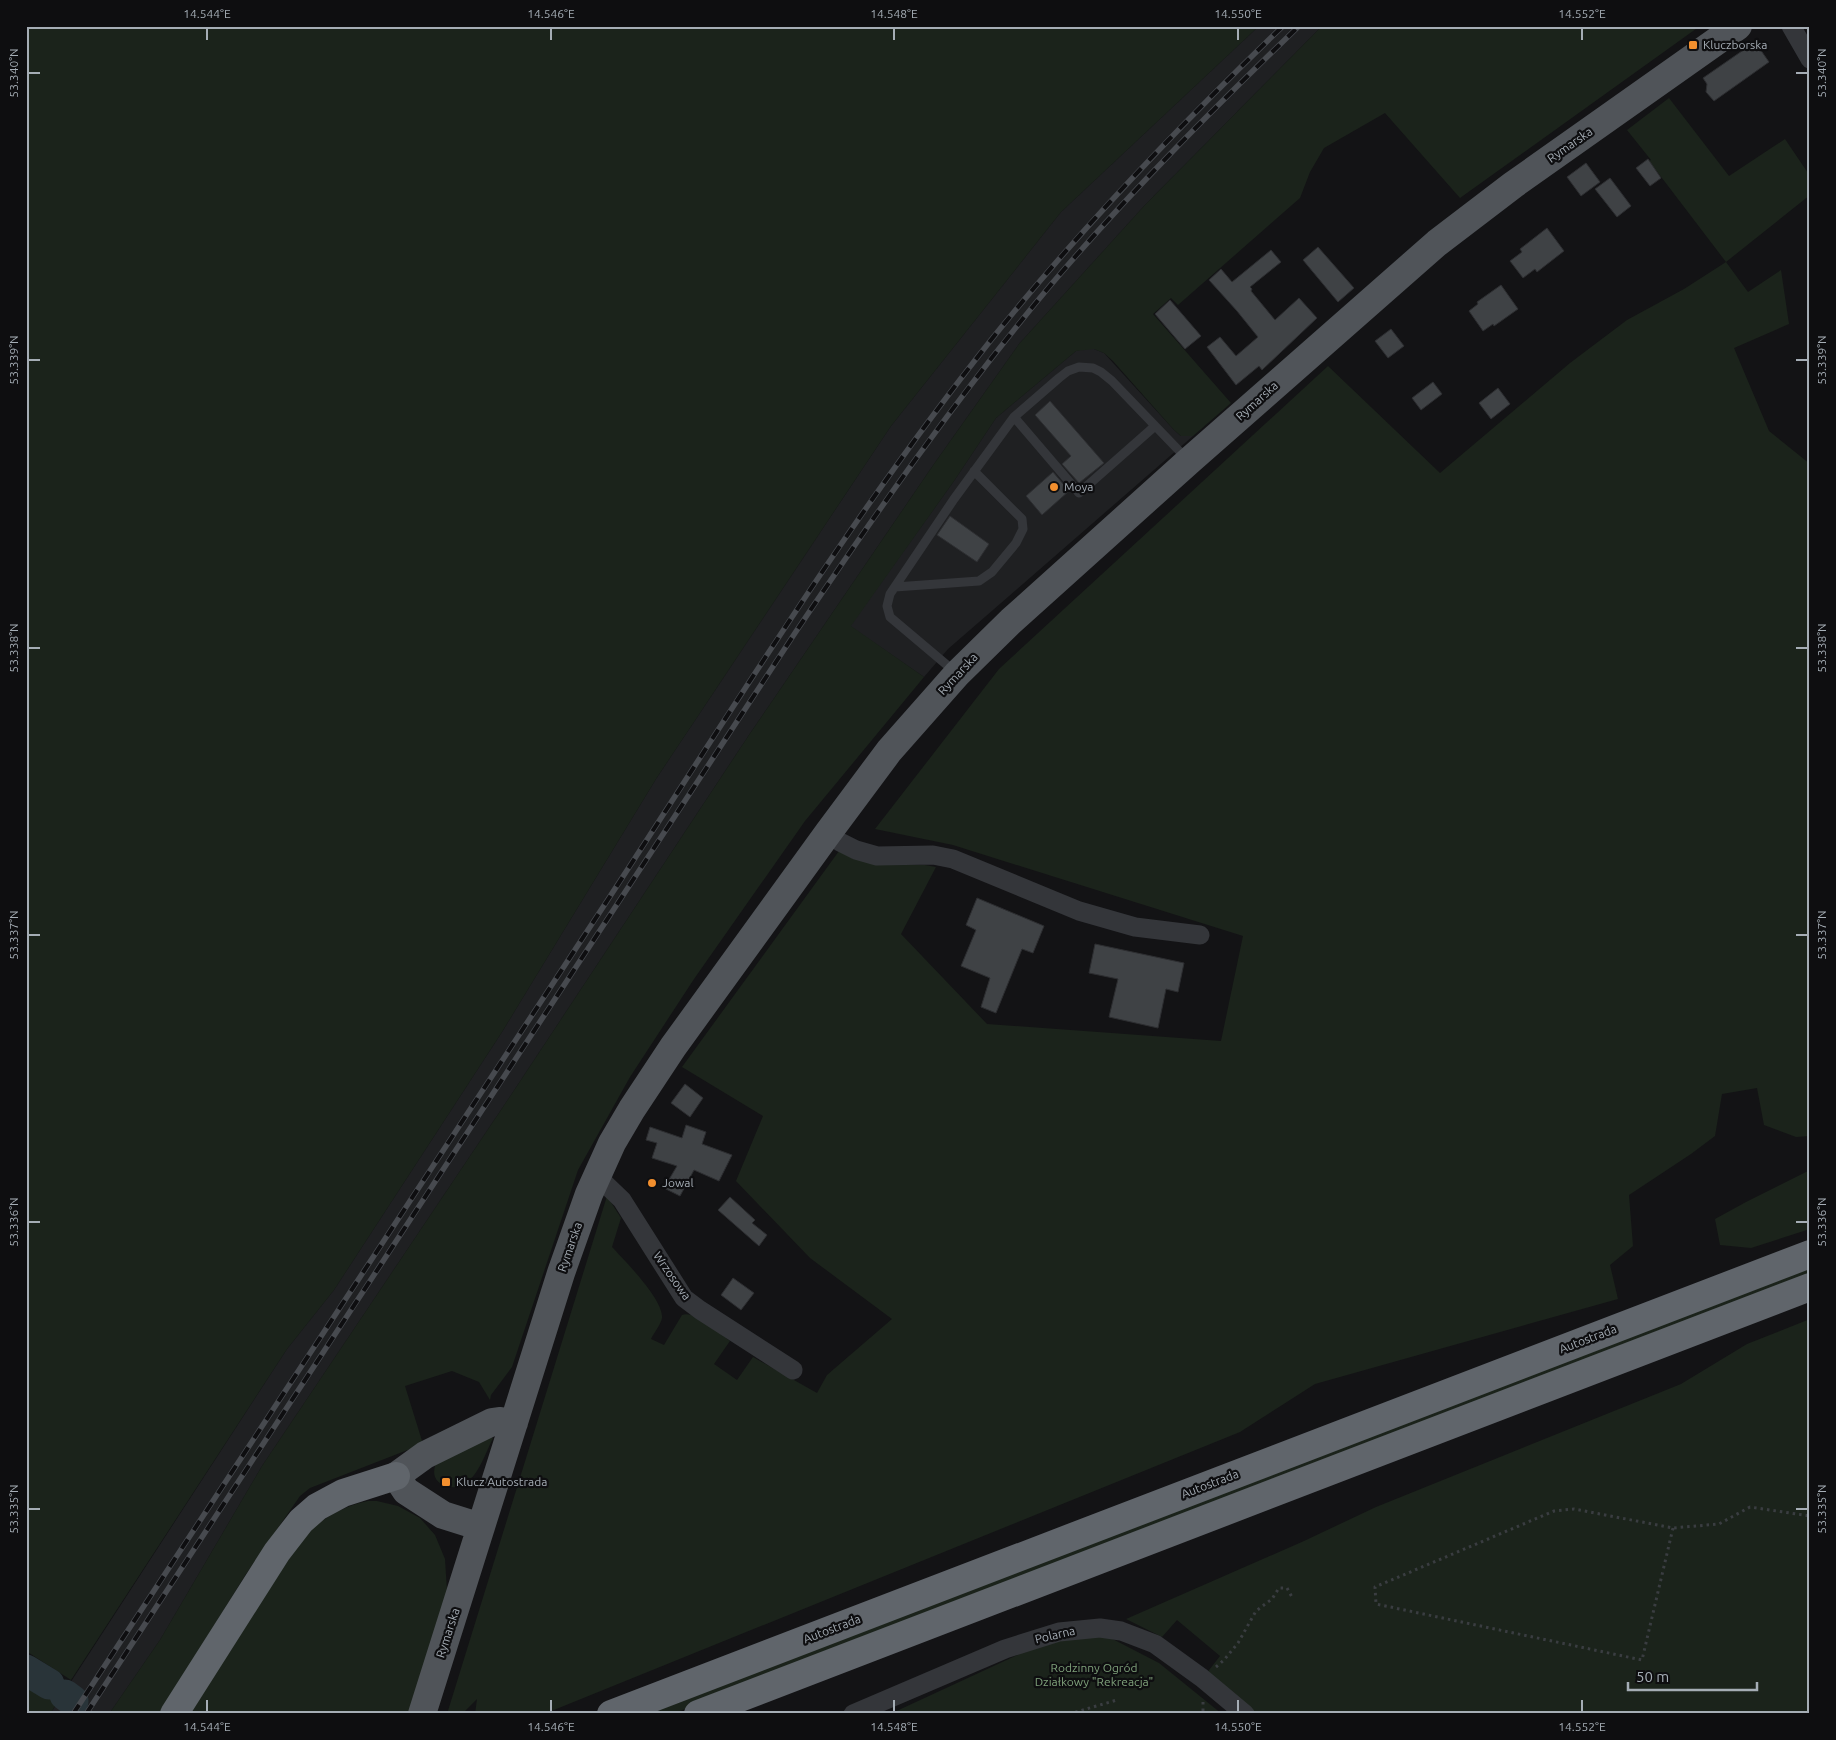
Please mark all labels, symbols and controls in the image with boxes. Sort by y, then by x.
text: 14.544°E [183,7,231,20]
text: 14.546°E [527,7,575,20]
text: 14.548°E [870,7,918,20]
text: 14.550°E [1214,7,1262,20]
text: 14.552°E [1558,7,1606,20]
place label: Kluczborska [1703,38,1767,51]
marker: Kluczborska [1687,39,1699,51]
text: 53.340°N [7,48,20,98]
text: 53.340°N [1815,48,1828,98]
street label: Rymarska [1545,124,1595,165]
text: 53.339°N [7,335,20,385]
text: 53.339°N [1815,335,1828,385]
street label: Rymarska [1233,378,1280,423]
place label: Moya [1064,480,1093,493]
marker: Moya [1048,481,1060,493]
text: 53.338°N [7,623,20,673]
text: 53.338°N [1815,623,1828,673]
street label: Rymarska [935,650,980,697]
text: 53.337°N [7,910,20,960]
text: 53.337°N [1815,910,1828,960]
place label: Jowal [662,1176,694,1189]
marker: Jowal [646,1177,658,1189]
text: 53.336°N [7,1197,20,1247]
text: 53.336°N [1815,1197,1828,1247]
street label: Rymarska [555,1220,584,1273]
street label: Wrzosowa [651,1249,694,1302]
street label: Autostrada [1557,1322,1618,1355]
street label: Autostrada [1179,1467,1240,1500]
place label: Klucz Autostrada [456,1475,547,1488]
marker: Klucz Autostrada [440,1476,452,1488]
text: 53.335°N [7,1484,20,1534]
text: 53.335°N [1815,1484,1828,1534]
street label: Rymarska [433,1606,462,1659]
street label: Autostrada [801,1612,862,1645]
street label: Polarna [1033,1624,1076,1645]
scale bar [1628,1660,1757,1692]
park label: Rodzinny Ogród Działkowy "Rekreacja" [1035,1661,1153,1688]
text: 50 m [1636,1668,1669,1685]
text: 14.544°E [183,1720,231,1733]
text: 14.546°E [527,1720,575,1733]
text: 14.548°E [870,1720,918,1733]
text: 14.550°E [1214,1720,1262,1733]
text: 14.552°E [1558,1720,1606,1733]

